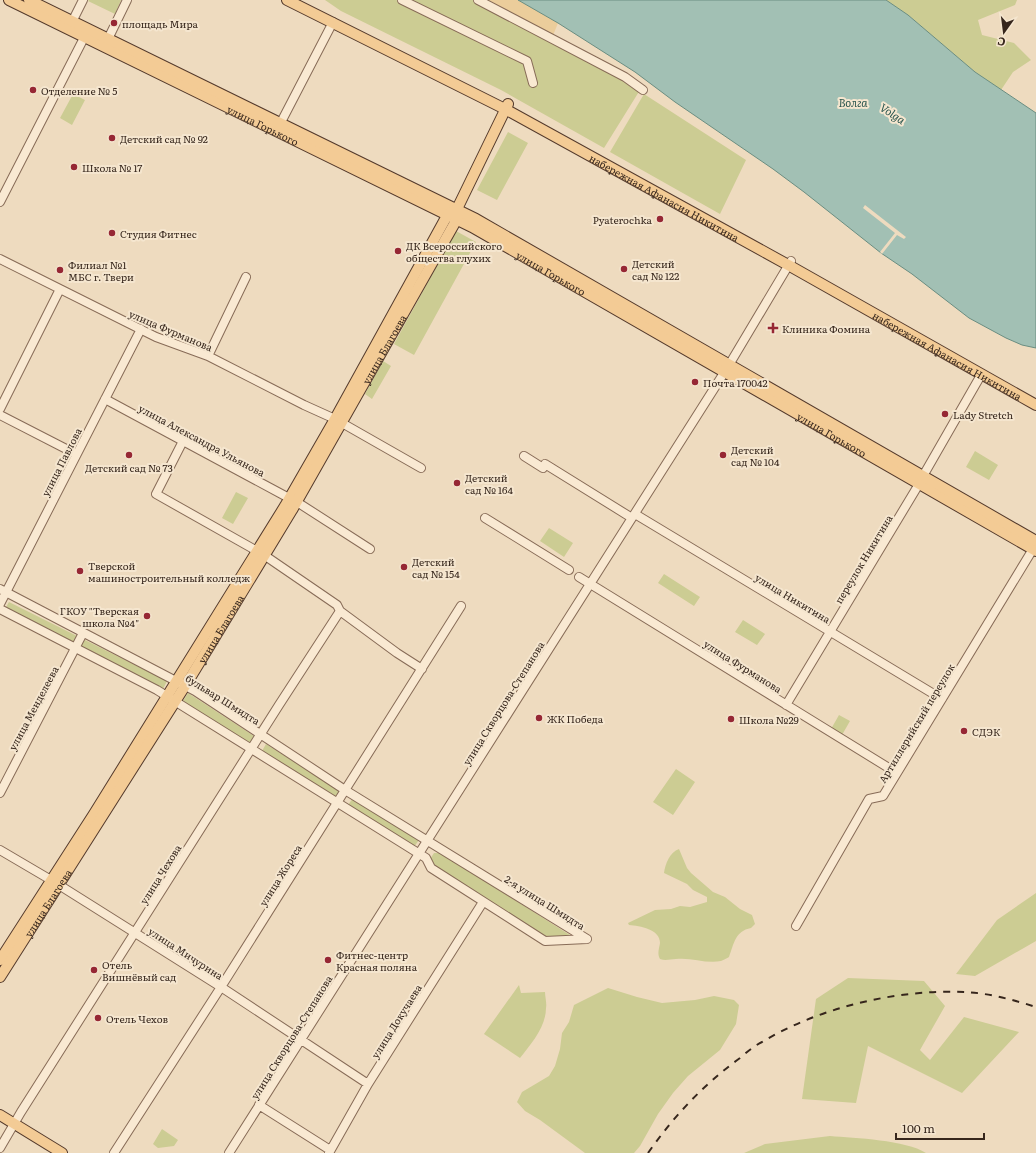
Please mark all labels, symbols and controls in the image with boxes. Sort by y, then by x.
north arrow [984,12,1024,52]
place label: площадь Мира [122,16,199,31]
marker: площадь Мира [109,18,119,28]
text: С [995,34,1007,51]
place label: Отделение № 5 [41,83,117,98]
marker: Отделение № 5 [28,85,38,95]
water label: Волга [838,94,868,110]
water label: Volga [877,99,910,128]
street label: улица Горького [225,101,302,149]
place label: Детский сад № 92 [120,131,208,146]
marker: Детский сад № 92 [107,133,117,143]
street label: набережная Афанасия Никитина [587,150,743,245]
place label: Школа № 17 [82,160,142,175]
marker: Школа № 17 [69,162,79,172]
place label: Pyaterochka [593,212,653,227]
marker: Pyaterochka [655,214,665,224]
place label: Студия Фитнес [120,226,197,241]
marker: Студия Фитнес [107,228,117,238]
place label: ДК Всероссийского общества глухих [406,238,502,265]
marker: ДК Всероссийского общества глухих [393,246,403,256]
street label: улица Горького [514,247,589,298]
place label: Детский сад № 122 [632,256,679,283]
place label: Филиал №1 МБС г. Твери [68,257,134,284]
marker: Детский сад № 122 [619,264,629,274]
marker: Филиал №1 МБС г. Твери [55,265,65,275]
street label: улица Фурманова [127,306,216,355]
street label: набережная Афанасия Никитина [870,307,1025,403]
street label: улица Благоева [358,311,409,386]
place label: Клиника Фомина [782,321,871,336]
marker: Клиника Фомина [767,322,779,334]
place label: Почта 170042 [703,375,768,390]
marker: Почта 170042 [690,377,700,387]
street label: улица Александра Ульянова [136,400,268,480]
place label: Lady Stretch [953,407,1014,422]
street label: улица Горького [795,408,870,460]
marker: Lady Stretch [940,409,950,419]
street label: улица Павлова [37,425,85,499]
place label: Детский сад № 104 [731,442,780,469]
marker: Детский сад № 73 [124,450,134,460]
marker: Детский сад № 104 [718,450,728,460]
place label: Детский сад № 73 [85,460,173,475]
place label: Детский сад № 164 [465,470,513,497]
marker: Детский сад № 164 [452,478,462,488]
street label: переулок Никитина [830,511,896,606]
place label: Детский сад № 154 [412,554,460,581]
place label: Тверской машиностроительный колледж [88,558,251,585]
marker: Детский сад № 154 [399,562,409,572]
marker: Тверской машиностроительный колледж [75,566,85,576]
street label: улица Никитина [753,570,834,627]
street label: улица Благоева [193,591,247,666]
place label: ГКОУ "Тверская школа №4" [60,603,139,630]
marker: ГКОУ "Тверская школа №4" [142,611,152,621]
street label: улица Фурманова [701,636,785,696]
street label: улица Скворцова-Степанова [459,638,548,768]
street label: Артиллерийский переулок [874,660,958,785]
street label: улица Менделеева [4,663,62,753]
street label: бульвар Шмидта [183,670,264,728]
place label: ЖК Победа [547,711,604,726]
place label: Школа №29 [739,712,799,727]
marker: ЖК Победа [534,713,544,723]
marker: Школа №29 [726,714,736,724]
place label: СДЭК [972,724,1001,739]
marker: СДЭК [959,726,969,736]
street label: улица Чехова [136,841,185,907]
street label: улица Жореса [255,841,305,909]
street label: улица Благоева [20,865,75,940]
street label: 2-я улица Шмидта [502,871,589,933]
street label: улица Мичурина [146,923,227,983]
place label: Фитнес-центр Красная поляна [336,947,418,974]
marker: Фитнес-центр Красная поляна [323,955,333,965]
place label: Отель Вишнёвый сад [102,957,176,984]
marker: Отель Вишнёвый сад [89,965,99,975]
street label: улица Скворцова-Степанова [247,972,336,1102]
street label: улица Докучаева [367,980,425,1061]
place label: Отель Чехов [106,1011,168,1026]
marker: Отель Чехов [93,1013,103,1023]
scale bar [896,1115,984,1141]
text: 100 m [902,1119,935,1137]

